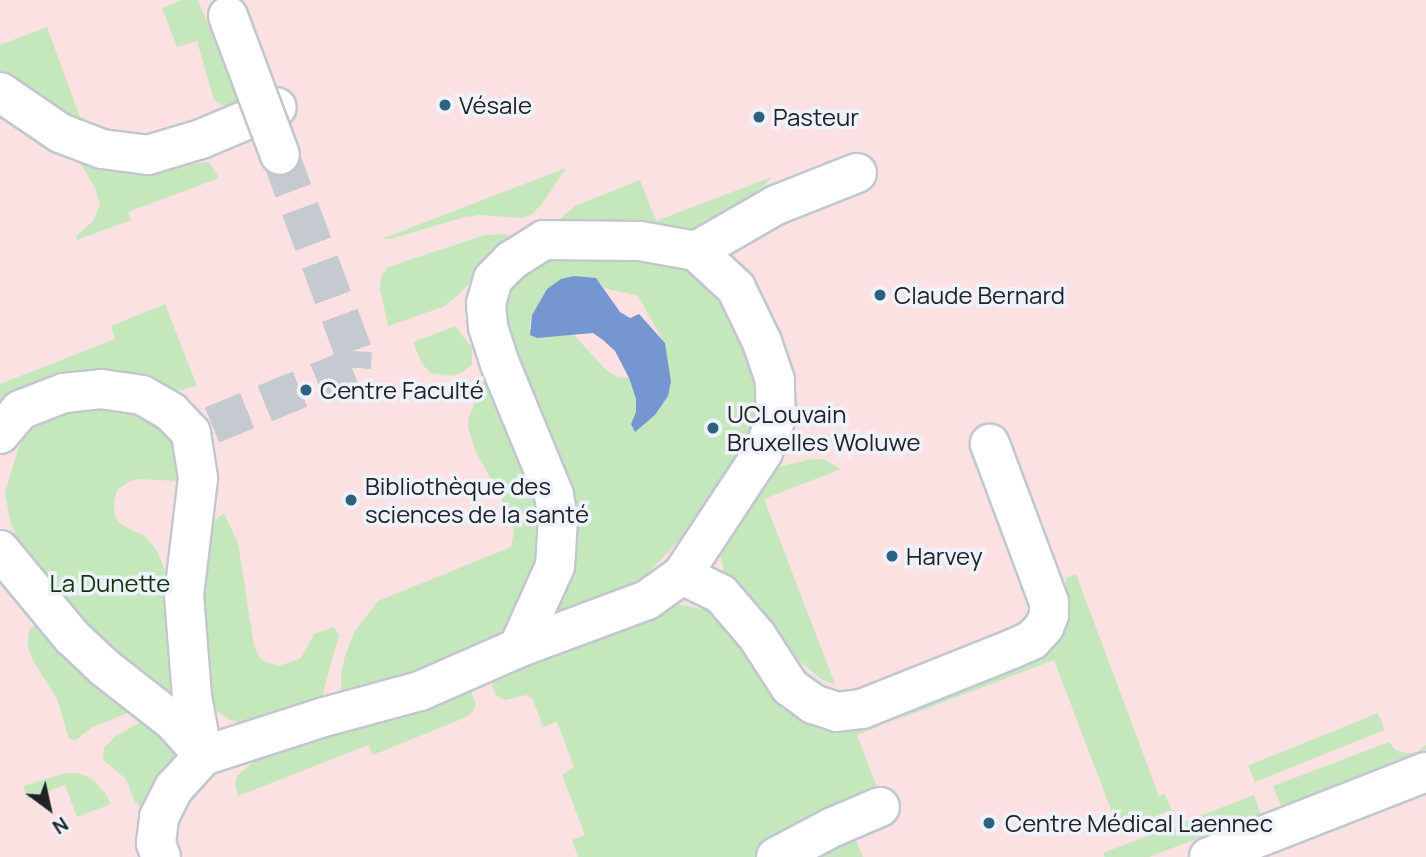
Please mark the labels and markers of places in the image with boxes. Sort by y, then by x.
place label: Vésale [459,91,532,119]
marker: Vésale [437,97,453,113]
place label: Pasteur [773,103,859,131]
marker: Pasteur [751,109,767,125]
place label: Claude Bernard [894,281,1065,309]
marker: Claude Bernard [872,287,888,303]
place label: Centre Faculté [320,376,484,404]
marker: Centre Faculté [298,382,314,398]
place label: UCLouvain Bruxelles Woluwe [727,400,920,456]
marker: UCLouvain Bruxelles Woluwe [705,420,721,436]
place label: Bibliothèque des sciences de la santé [365,472,589,528]
marker: Bibliothèque des sciences de la santé [343,492,359,508]
place label: Harvey [906,542,983,570]
marker: Harvey [884,548,900,564]
place label: Centre Médical Laennec [1005,809,1273,837]
marker: Centre Médical Laennec [979,813,999,833]

